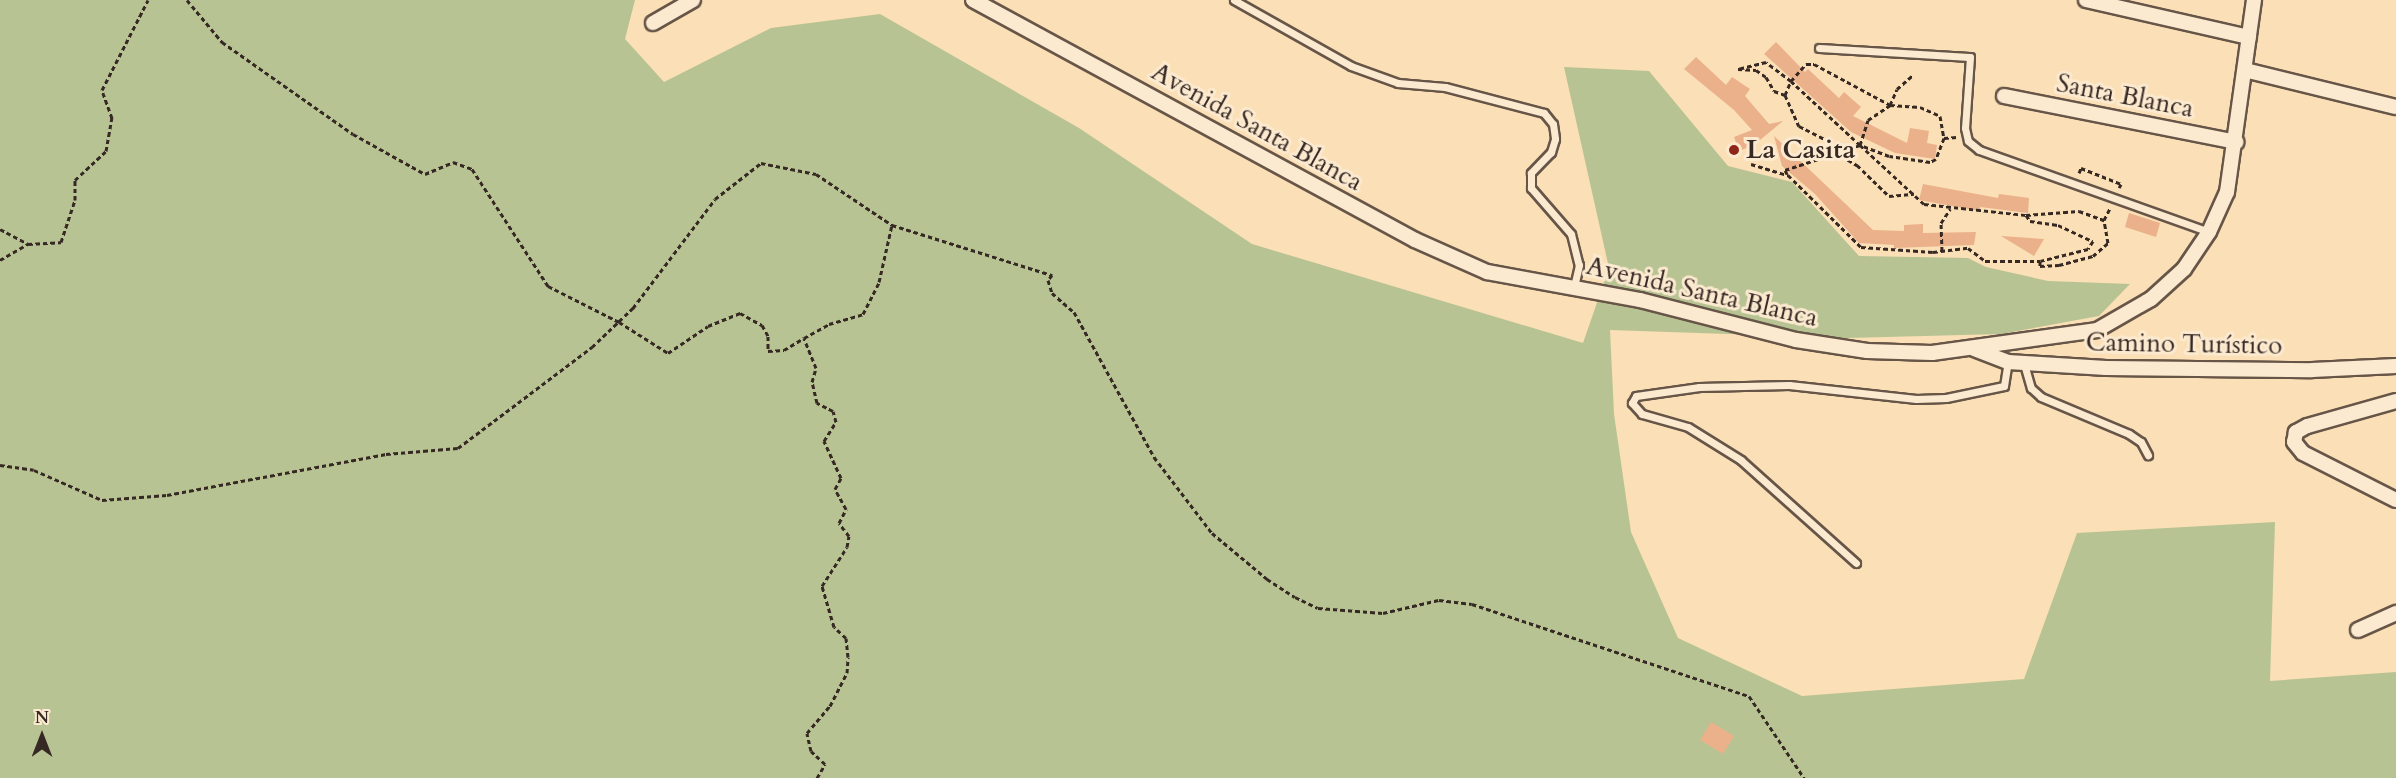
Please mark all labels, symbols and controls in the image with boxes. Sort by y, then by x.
street label: Avenida Santa Blanca [1146,56,1368,198]
street label: Santa Blanca [2054,67,2196,125]
place label: La Casita [1746,134,1855,166]
marker: La Casita [1727,143,1741,157]
street label: Avenida Santa Blanca [1583,250,1821,334]
street label: Camino Turístico [2085,327,2283,361]
north arrow [12,706,72,766]
text: N [35,707,49,729]

